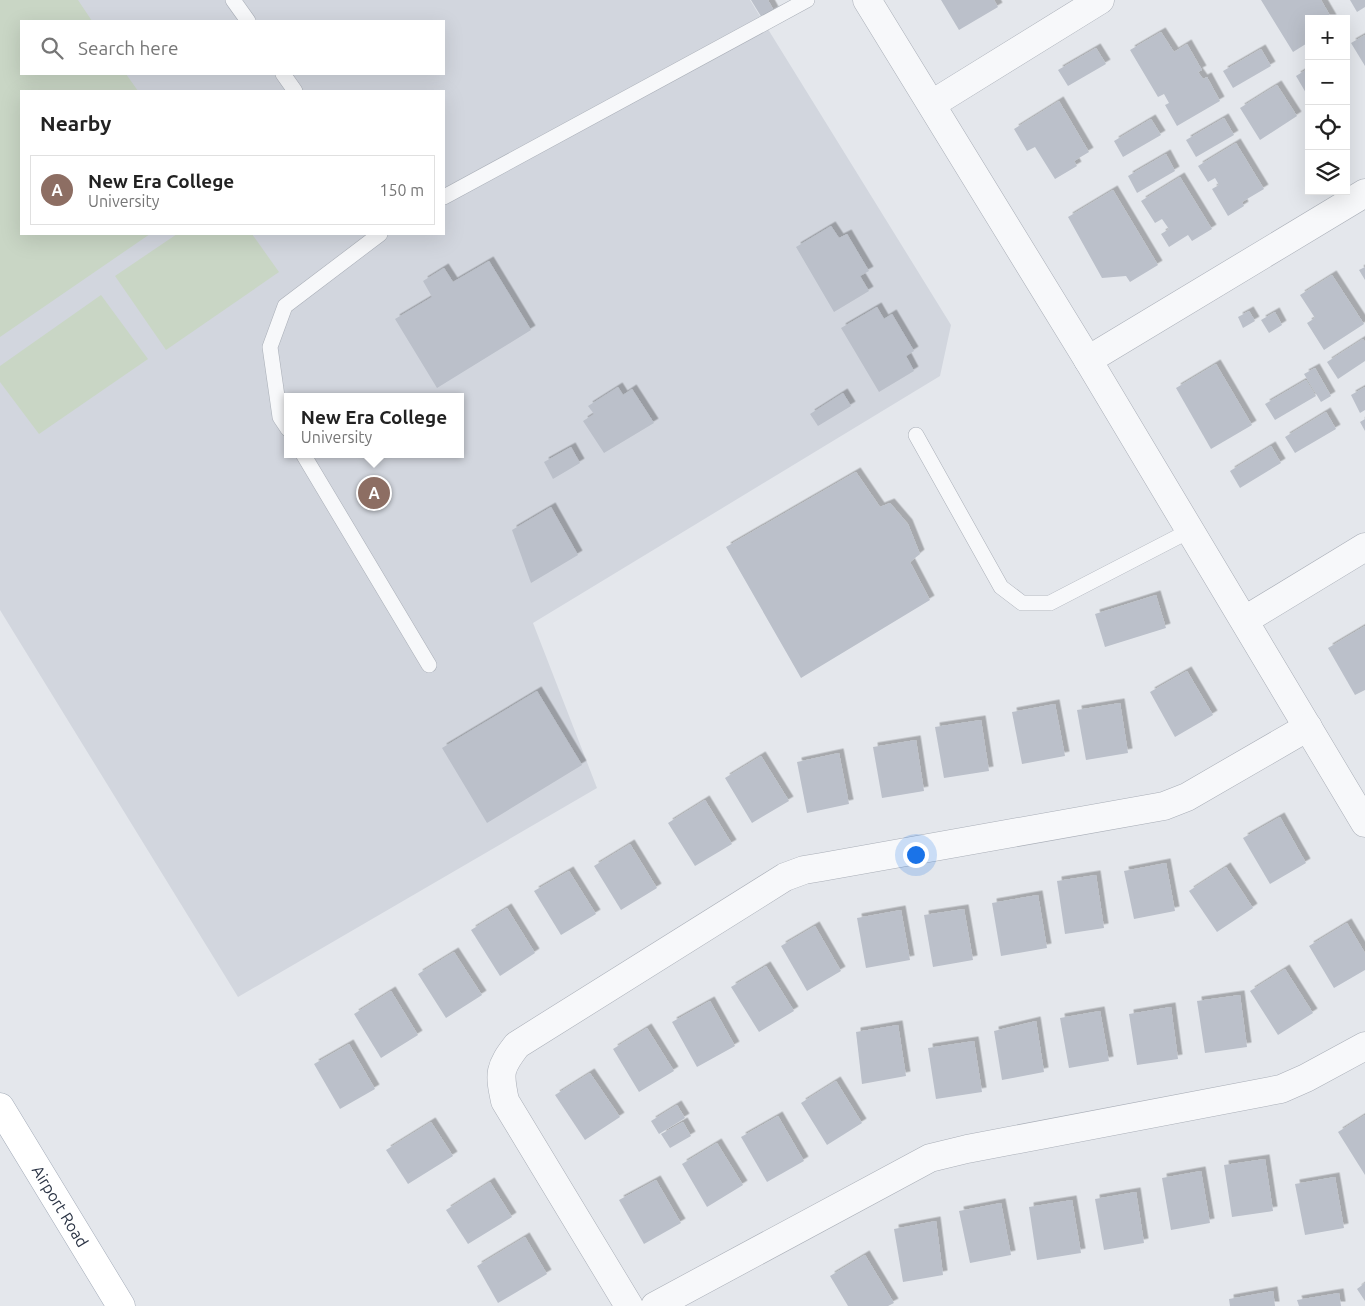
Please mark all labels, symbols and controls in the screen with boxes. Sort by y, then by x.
map controls [1305,15,1350,195]
button: + [1305,15,1350,60]
search box [20,20,445,75]
icon: search [38,34,66,62]
text: Search here [78,37,178,59]
button: − [1305,60,1350,105]
button: locate [1305,105,1350,150]
text: Nearby [40,111,111,135]
button: layers [1305,150,1350,195]
text: New Era College [88,170,234,192]
text: A [51,181,63,199]
text: 150 m [379,181,424,199]
text: University [88,192,159,210]
popup [284,393,464,458]
text: New Era College [301,406,447,428]
text: University [301,428,372,446]
pin: A [358,474,390,512]
your location [903,842,929,868]
street label: Airport Road [29,1162,92,1250]

